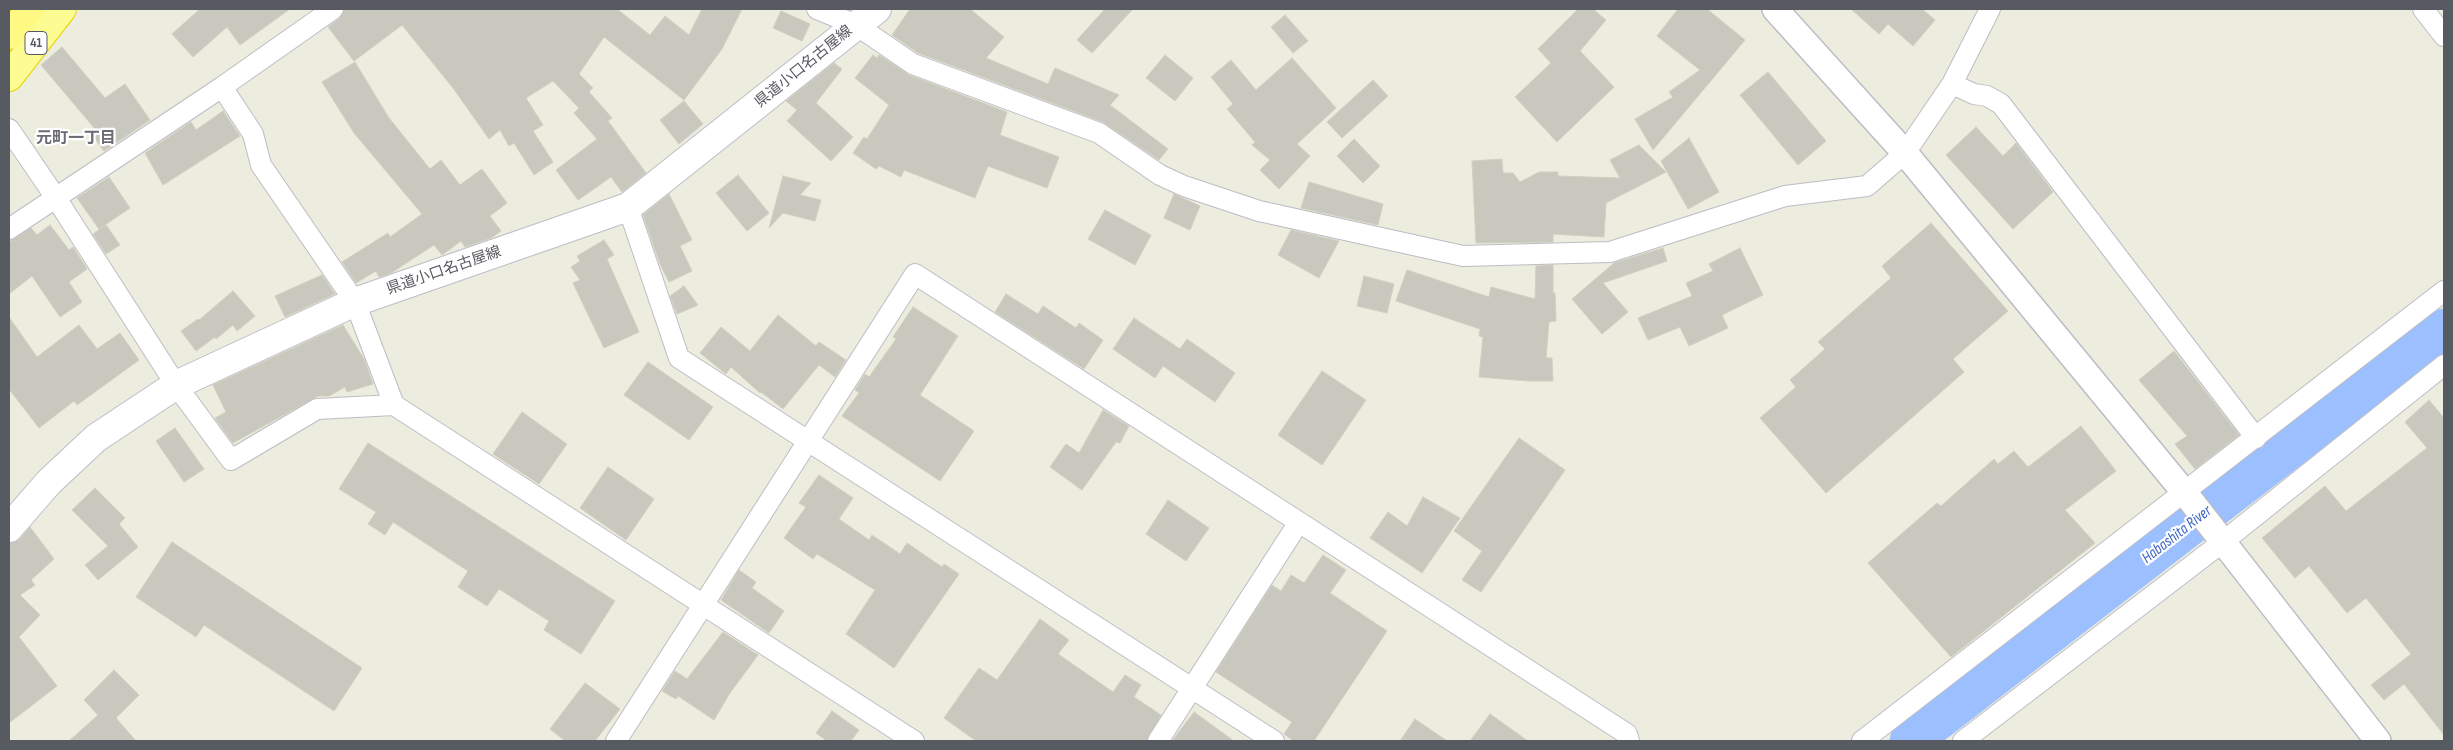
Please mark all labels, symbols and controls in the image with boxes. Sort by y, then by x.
street label: 県道小口名古屋線 [752,22,856,112]
road number: 41 [25,32,47,54]
district label: 元町一丁目 [36,129,116,149]
street label: 県道小口名古屋線 [384,243,504,299]
water label: Habashita River [2138,502,2216,568]

